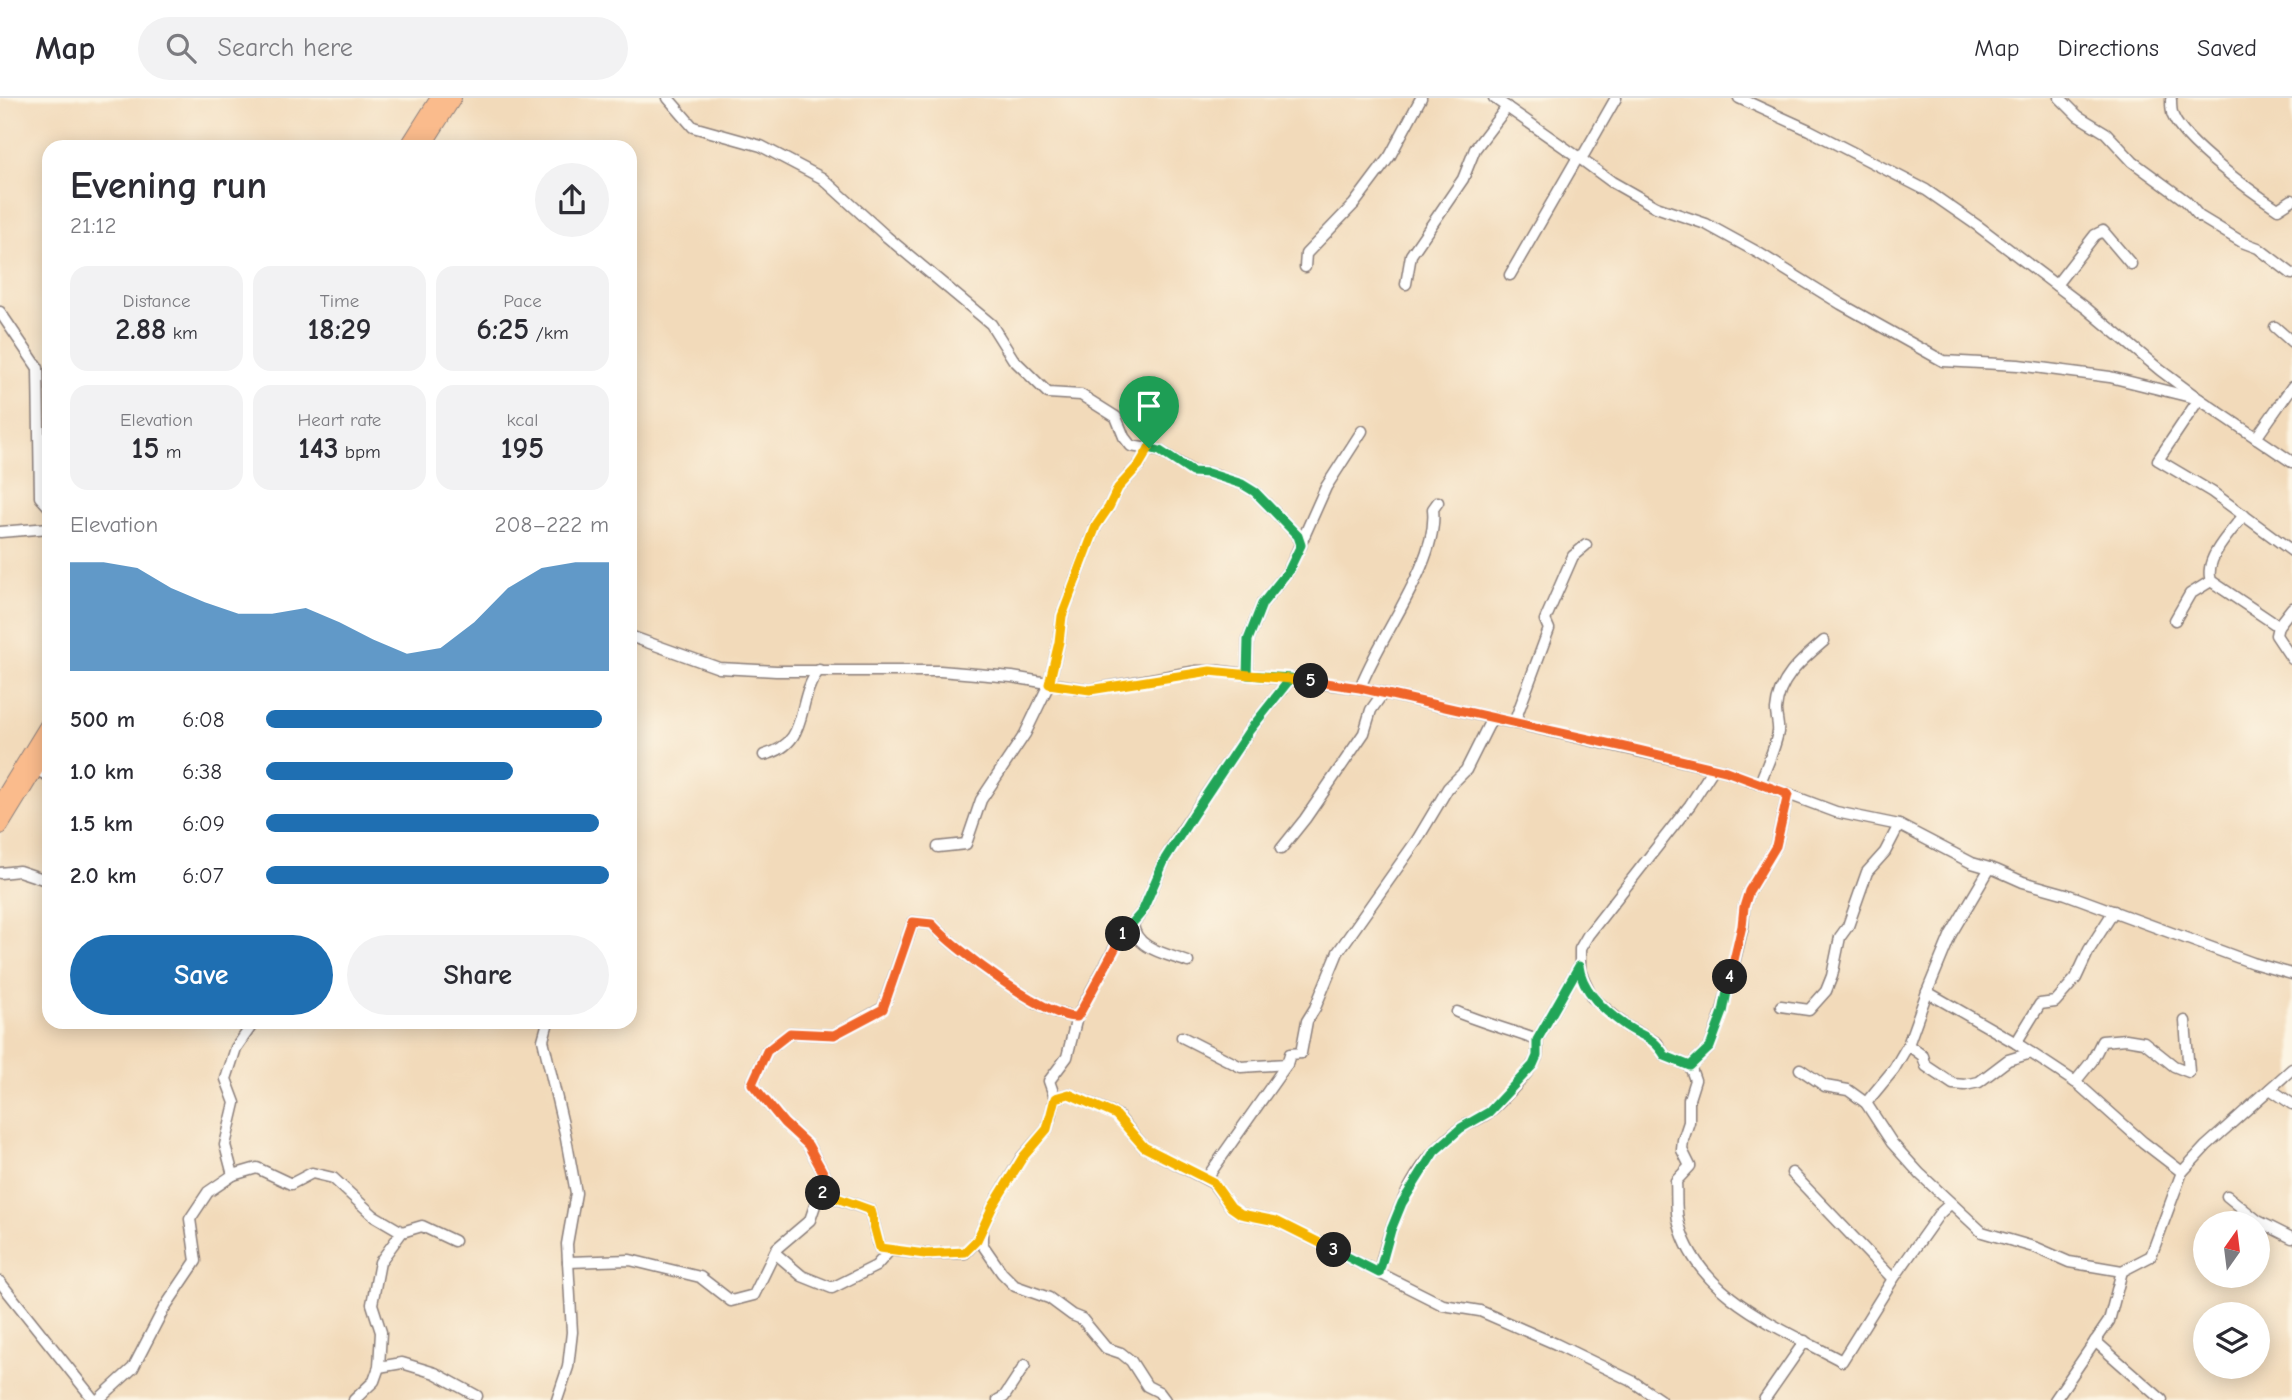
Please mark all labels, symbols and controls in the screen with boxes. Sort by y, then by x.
search box [138,17,628,80]
text: Map [35,29,96,67]
icon: search [162,29,200,67]
text: Search here [218,33,353,63]
text: Map [1974,34,2020,62]
text: Directions [2058,34,2159,62]
text: Saved [2197,34,2257,62]
button: share [535,163,609,237]
text: Evening run [70,164,267,208]
text: 21:12 [70,212,116,239]
text: Distance [122,290,191,312]
text: Time [320,290,359,312]
text: Pace [503,290,542,312]
text: 2.88 [115,312,166,347]
text: 18:29 [308,312,372,347]
text: 6:25 [476,312,529,347]
text: km [166,322,198,344]
text: /km [529,322,569,344]
pin [1119,376,1179,448]
icon: arrive [1130,387,1168,425]
text: Elevation [120,409,193,431]
text: Heart rate [298,409,381,431]
text: kcal [507,409,538,431]
text: 15 [132,431,159,466]
text: 143 [298,431,339,466]
text: 195 [501,431,544,466]
text: m [159,441,181,463]
text: bpm [339,441,381,463]
text: Elevation [70,511,158,538]
text: 208–222 m [495,511,609,538]
pin: 5 [1294,664,1328,698]
text: 5 [1305,669,1316,691]
text: 500 m [70,706,135,733]
text: 6:08 [182,706,224,733]
text: 1.0 km [70,758,134,785]
text: 6:38 [182,758,222,785]
text: 1.5 km [70,810,133,837]
text: 6:09 [182,810,225,837]
text: 2.0 km [70,862,136,889]
text: 6:07 [182,862,224,889]
pin: 1 [1106,916,1140,952]
text: 1 [1119,922,1126,944]
button: Save [70,935,333,1015]
button: Share [347,935,609,1015]
pin: 4 [1712,960,1748,994]
text: 4 [1725,965,1734,987]
pin: 2 [806,1176,840,1210]
text: 2 [818,1181,827,1203]
north arrow [2193,1211,2270,1288]
map controls [2193,1211,2270,1379]
pin: 3 [1316,1232,1352,1268]
text: 3 [1329,1238,1338,1260]
button: layers [2193,1302,2270,1379]

